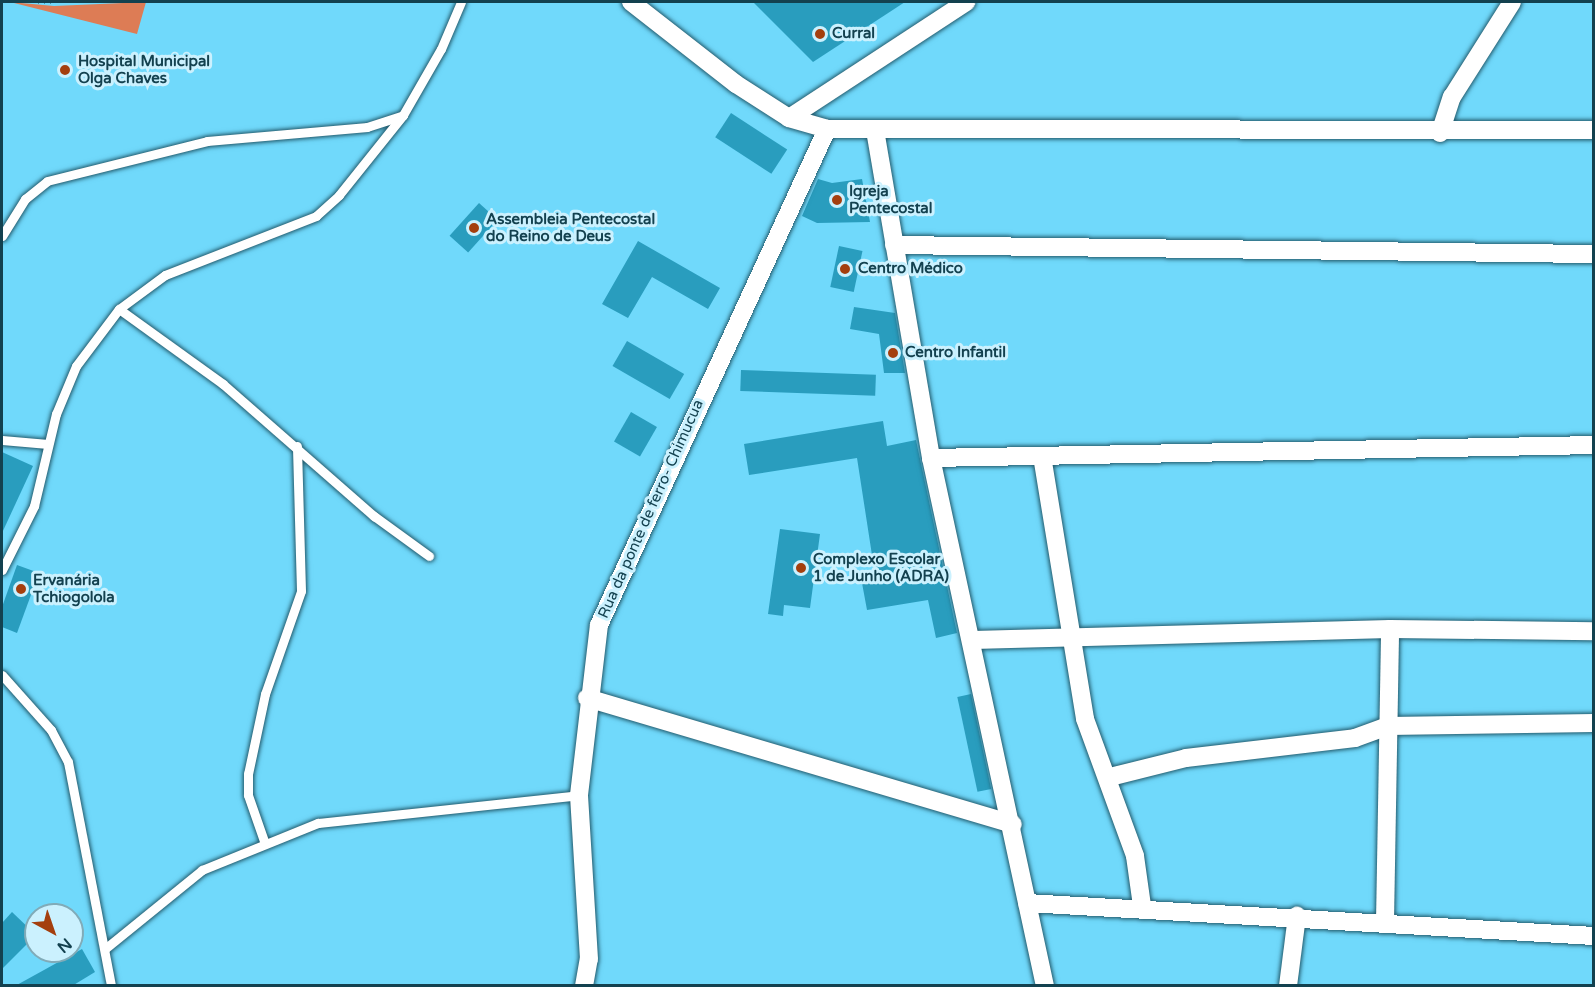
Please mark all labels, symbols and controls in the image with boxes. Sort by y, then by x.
place label: Curral [832,25,875,43]
marker: Curral [813,27,827,41]
place label: Hospital Municipal Olga Chaves [78,52,210,87]
marker: Hospital Municipal Olga Chaves [56,61,74,79]
place label: Igreja Pentecostal [849,182,933,217]
marker: Igreja Pentecostal [830,193,844,207]
place label: Assembleia Pentecostal do Reino de Deus [486,210,655,245]
marker: Assembleia Pentecostal do Reino de Deus [467,221,481,235]
marker: Centro Médico [836,260,854,278]
place label: Centro Médico [858,260,963,278]
place label: Centro Infantil [905,344,1006,362]
marker: Centro Infantil [886,346,900,360]
street label: Rua da ponte de ferro- Chimucua [595,397,707,621]
place label: Complexo Escolar 1 de Junho (ADRA) [813,550,949,585]
marker: Complexo Escolar 1 de Junho (ADRA) [794,561,808,575]
place label: Ervanária Tchiogolola [33,571,115,606]
marker: Ervanária Tchiogolola [14,582,28,596]
north arrow [24,903,84,963]
text: N [53,933,76,957]

